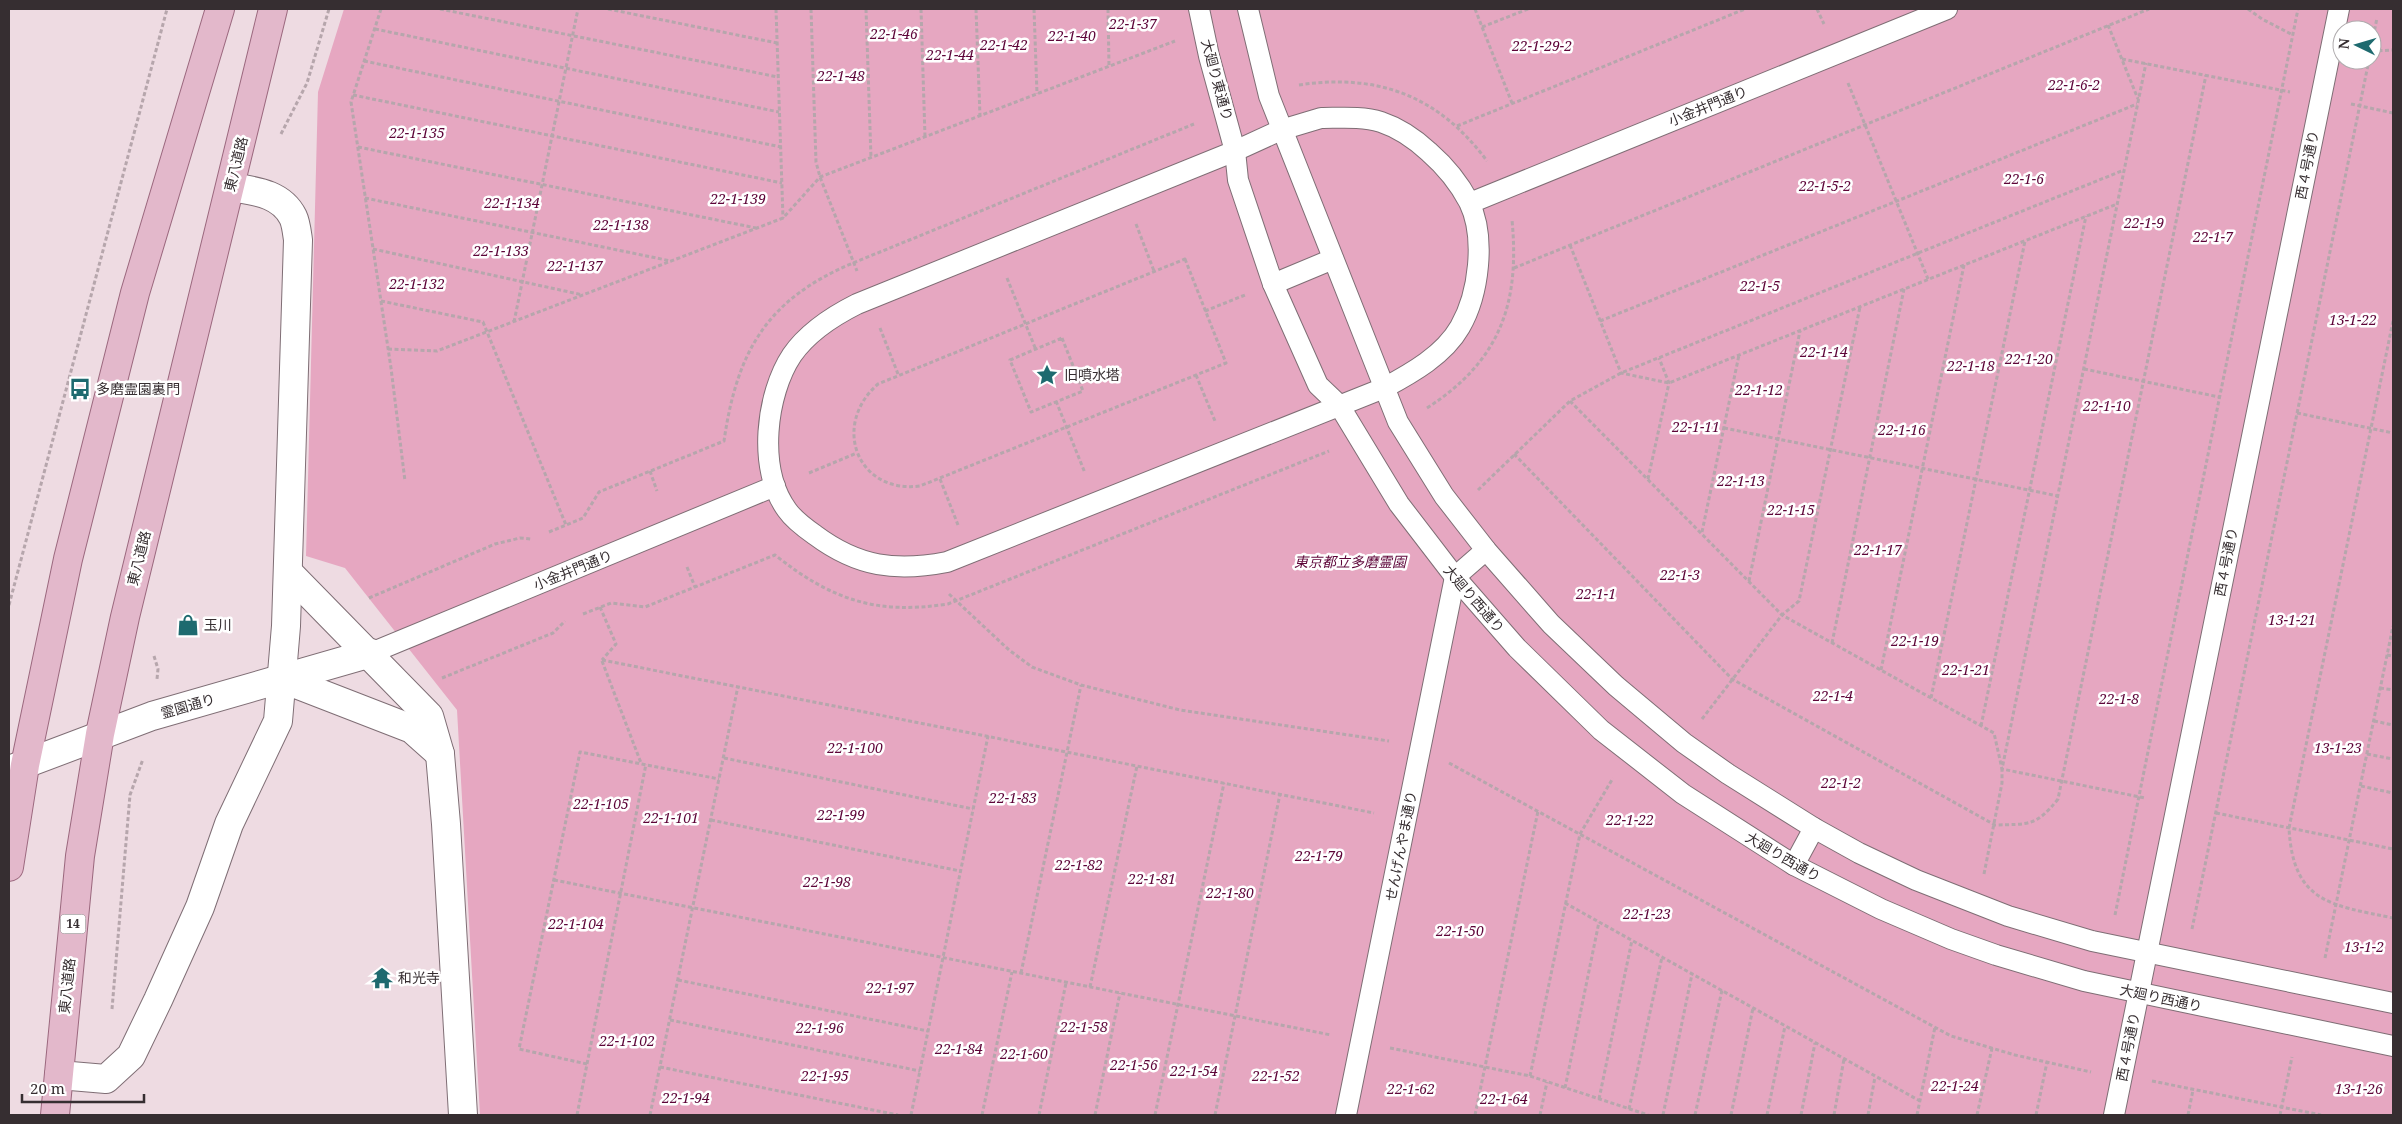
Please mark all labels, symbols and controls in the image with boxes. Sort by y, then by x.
park label: 22-1-37 [1108,14,1158,33]
north arrow [2332,20,2382,70]
park label: 22-1-46 [869,24,918,43]
park label: 22-1-40 [1047,26,1096,45]
park label: 22-1-42 [979,35,1028,54]
park label: 22-1-29-2 [1511,36,1572,55]
street label: 大廻り東通り [1197,37,1238,123]
text: N [2334,37,2353,50]
park label: 22-1-44 [925,45,974,64]
park label: 22-1-48 [816,66,865,85]
park label: 22-1-6-2 [2047,75,2100,94]
street label: 小金井門通り [1665,81,1750,130]
park label: 22-1-135 [388,123,445,142]
street label: 西４号通り [2291,129,2323,201]
street label: 東八道路 [220,134,252,193]
park label: 22-1-6 [2003,169,2044,188]
park label: 22-1-5-2 [1798,176,1851,195]
park label: 22-1-139 [709,189,766,208]
park label: 22-1-134 [483,193,540,212]
park label: 22-1-9 [2123,213,2164,232]
park label: 22-1-138 [592,215,649,234]
park label: 22-1-7 [2192,227,2234,246]
park label: 22-1-133 [472,241,529,260]
park label: 22-1-137 [546,256,604,275]
park label: 22-1-132 [388,274,445,293]
park label: 22-1-5 [1739,276,1780,295]
park label: 13-1-22 [2329,310,2377,329]
park label: 22-1-14 [1799,342,1848,361]
park label: 22-1-20 [2004,349,2053,368]
park label: 22-1-18 [1946,356,1995,375]
place icon: 旧噴水塔 [1034,362,1060,388]
place label: 旧噴水塔 [1064,365,1120,384]
bus stop icon: 多磨霊園裏門 [67,376,93,402]
place label: 多磨霊園裏門 [96,379,180,398]
park label: 22-1-12 [1734,380,1783,399]
park label: 22-1-10 [2082,396,2131,415]
park label: 22-1-11 [1671,417,1720,436]
park label: 22-1-16 [1877,420,1926,439]
park label: 22-1-13 [1716,471,1765,490]
park label: 22-1-15 [1766,500,1815,519]
street label: 西４号通り [2210,526,2242,598]
street label: 東八道路 [123,528,155,587]
park label: 22-1-17 [1853,540,1903,559]
street label: 小金井門通り [530,545,615,594]
park label: 東京都立多磨霊園 [1294,552,1408,571]
street label: 大廻り西通り [1440,561,1509,637]
park label: 22-1-3 [1659,565,1700,584]
park label: 22-1-1 [1575,584,1616,603]
park label: 13-1-21 [2268,610,2316,629]
shop icon: 玉川 [175,612,201,638]
place label: 玉川 [204,615,232,634]
park label: 22-1-19 [1890,631,1939,650]
park label: 22-1-21 [1941,660,1990,679]
park label: 22-1-4 [1812,686,1853,705]
street label: 霊園通り [158,689,217,722]
park label: 22-1-8 [2098,689,2139,708]
park label: 22-1-100 [826,738,883,757]
park label: 13-1-23 [2314,738,2362,757]
park label: 22-1-2 [1820,773,1861,792]
park label: 22-1-83 [988,788,1037,807]
street label: せんげんやま通り [1380,789,1421,903]
park label: 22-1-105 [572,794,629,813]
park label: 22-1-99 [816,805,865,824]
park label: 22-1-101 [642,808,699,827]
park label: 22-1-22 [1605,810,1654,829]
street label: 大廻り西通り [1742,827,1824,886]
park label: 22-1-79 [1294,846,1343,865]
park label: 22-1-82 [1054,855,1103,874]
park label: 22-1-81 [1127,869,1176,888]
park label: 22-1-98 [802,872,851,891]
park label: 22-1-80 [1205,883,1254,902]
park label: 22-1-23 [1622,904,1671,923]
road number: 14 [60,914,86,934]
park label: 22-1-104 [547,914,604,933]
park label: 22-1-50 [1435,921,1484,940]
park label: 13-1-2 [2344,937,2384,956]
street label: 東八道路 [54,957,79,1015]
temple icon: 和光寺 [369,965,395,991]
place label: 和光寺 [398,968,440,987]
park label: 22-1-97 [865,978,915,997]
street label: 大廻り西通り [2118,979,2204,1016]
street label: 西４号通り [2112,1011,2144,1083]
park label: 22-1-58 [1059,1017,1108,1036]
park label: 22-1-96 [795,1018,844,1037]
park label: 22-1-102 [598,1031,655,1050]
park label: 22-1-84 [934,1039,983,1058]
park label: 22-1-60 [999,1044,1048,1063]
park label: 22-1-56 [1109,1055,1158,1074]
park label: 22-1-54 [1169,1061,1218,1080]
park label: 22-1-95 [800,1066,849,1085]
park label: 22-1-52 [1251,1066,1300,1085]
scale bar [22,1072,145,1104]
park label: 22-1-24 [1930,1076,1979,1095]
text: 20 m [30,1078,65,1098]
park label: 22-1-62 [1386,1079,1435,1098]
park label: 13-1-26 [2335,1079,2383,1098]
park label: 22-1-94 [661,1088,710,1107]
park label: 22-1-64 [1479,1089,1528,1108]

